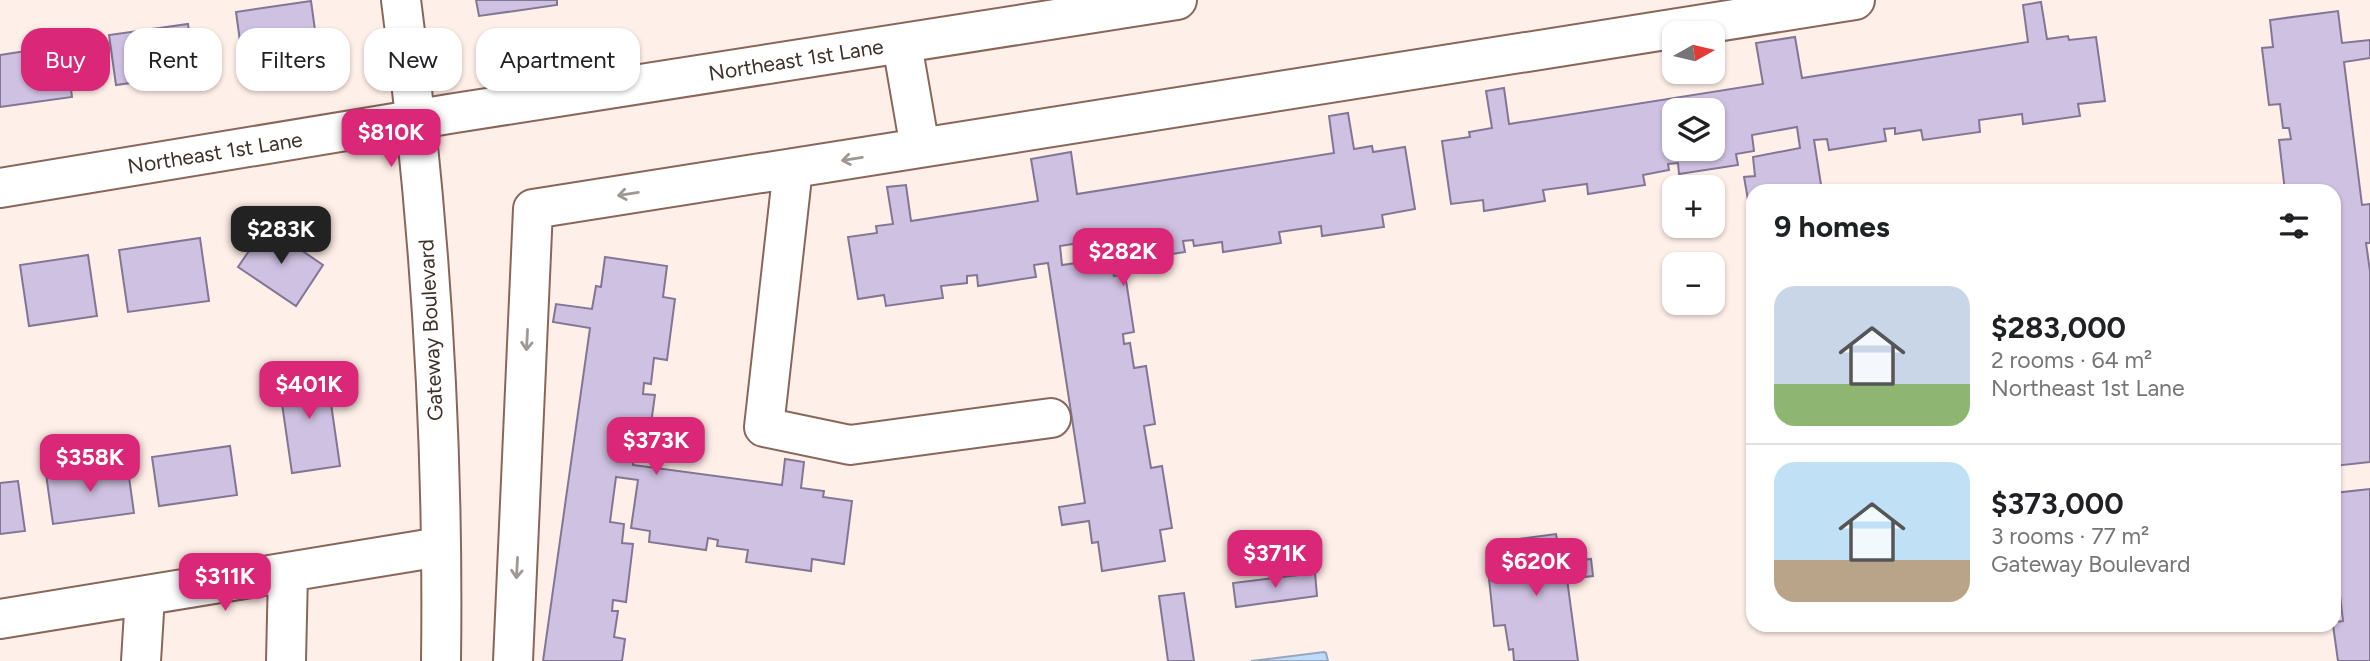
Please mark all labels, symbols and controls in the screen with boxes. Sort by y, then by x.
north arrow [1662,21,1726,84]
map controls [1662,21,1725,315]
chip: Buy [21,28,110,91]
chip: Rent [124,28,222,91]
chip: Filters [236,28,350,91]
chip: New [364,28,462,91]
chip: Apartment [476,28,640,91]
street label: Northeast 1st Lane [707,33,885,86]
button: layers [1662,98,1725,161]
pin: $810K [342,110,440,169]
text: $810K [358,118,424,146]
street label: Northeast 1st Lane [126,126,304,179]
one-way arrow [841,153,864,166]
button: + [1662,175,1725,238]
one-way arrow [617,188,639,201]
pin: $283K [232,206,330,266]
icon: filters [2275,207,2313,245]
text: 9 homes [1774,208,1890,245]
text: $283K [247,215,315,243]
pin: $282K [1074,229,1172,288]
text: $282K [1089,237,1157,265]
street label: Gateway Boulevard [413,238,448,422]
button: − [1662,252,1725,315]
text: $283,000 [1991,309,2126,346]
icon: home [1830,314,1914,398]
one-way arrow [521,329,534,352]
text: 2 rooms · 64 m² [1991,346,2152,374]
pin: $401K [260,362,358,421]
text: $401K [275,370,343,398]
text: Northeast 1st Lane [1991,374,2185,402]
pin: $373K [607,418,705,477]
text: $373K [623,426,689,454]
pin: $358K [41,434,139,494]
text: $358K [56,443,124,471]
text: $373,000 [1991,485,2124,522]
icon: home [1830,490,1914,574]
text: 3 rooms · 77 m² [1991,522,2149,550]
pin: $371K [1226,530,1324,590]
pin: $620K [1487,538,1585,598]
text: $371K [1243,539,1307,567]
text: $620K [1501,547,1571,575]
text: Gateway Boulevard [1991,550,2190,578]
pin: $311K [176,554,274,613]
one-way arrow [510,556,523,579]
text: $311K [195,562,255,590]

